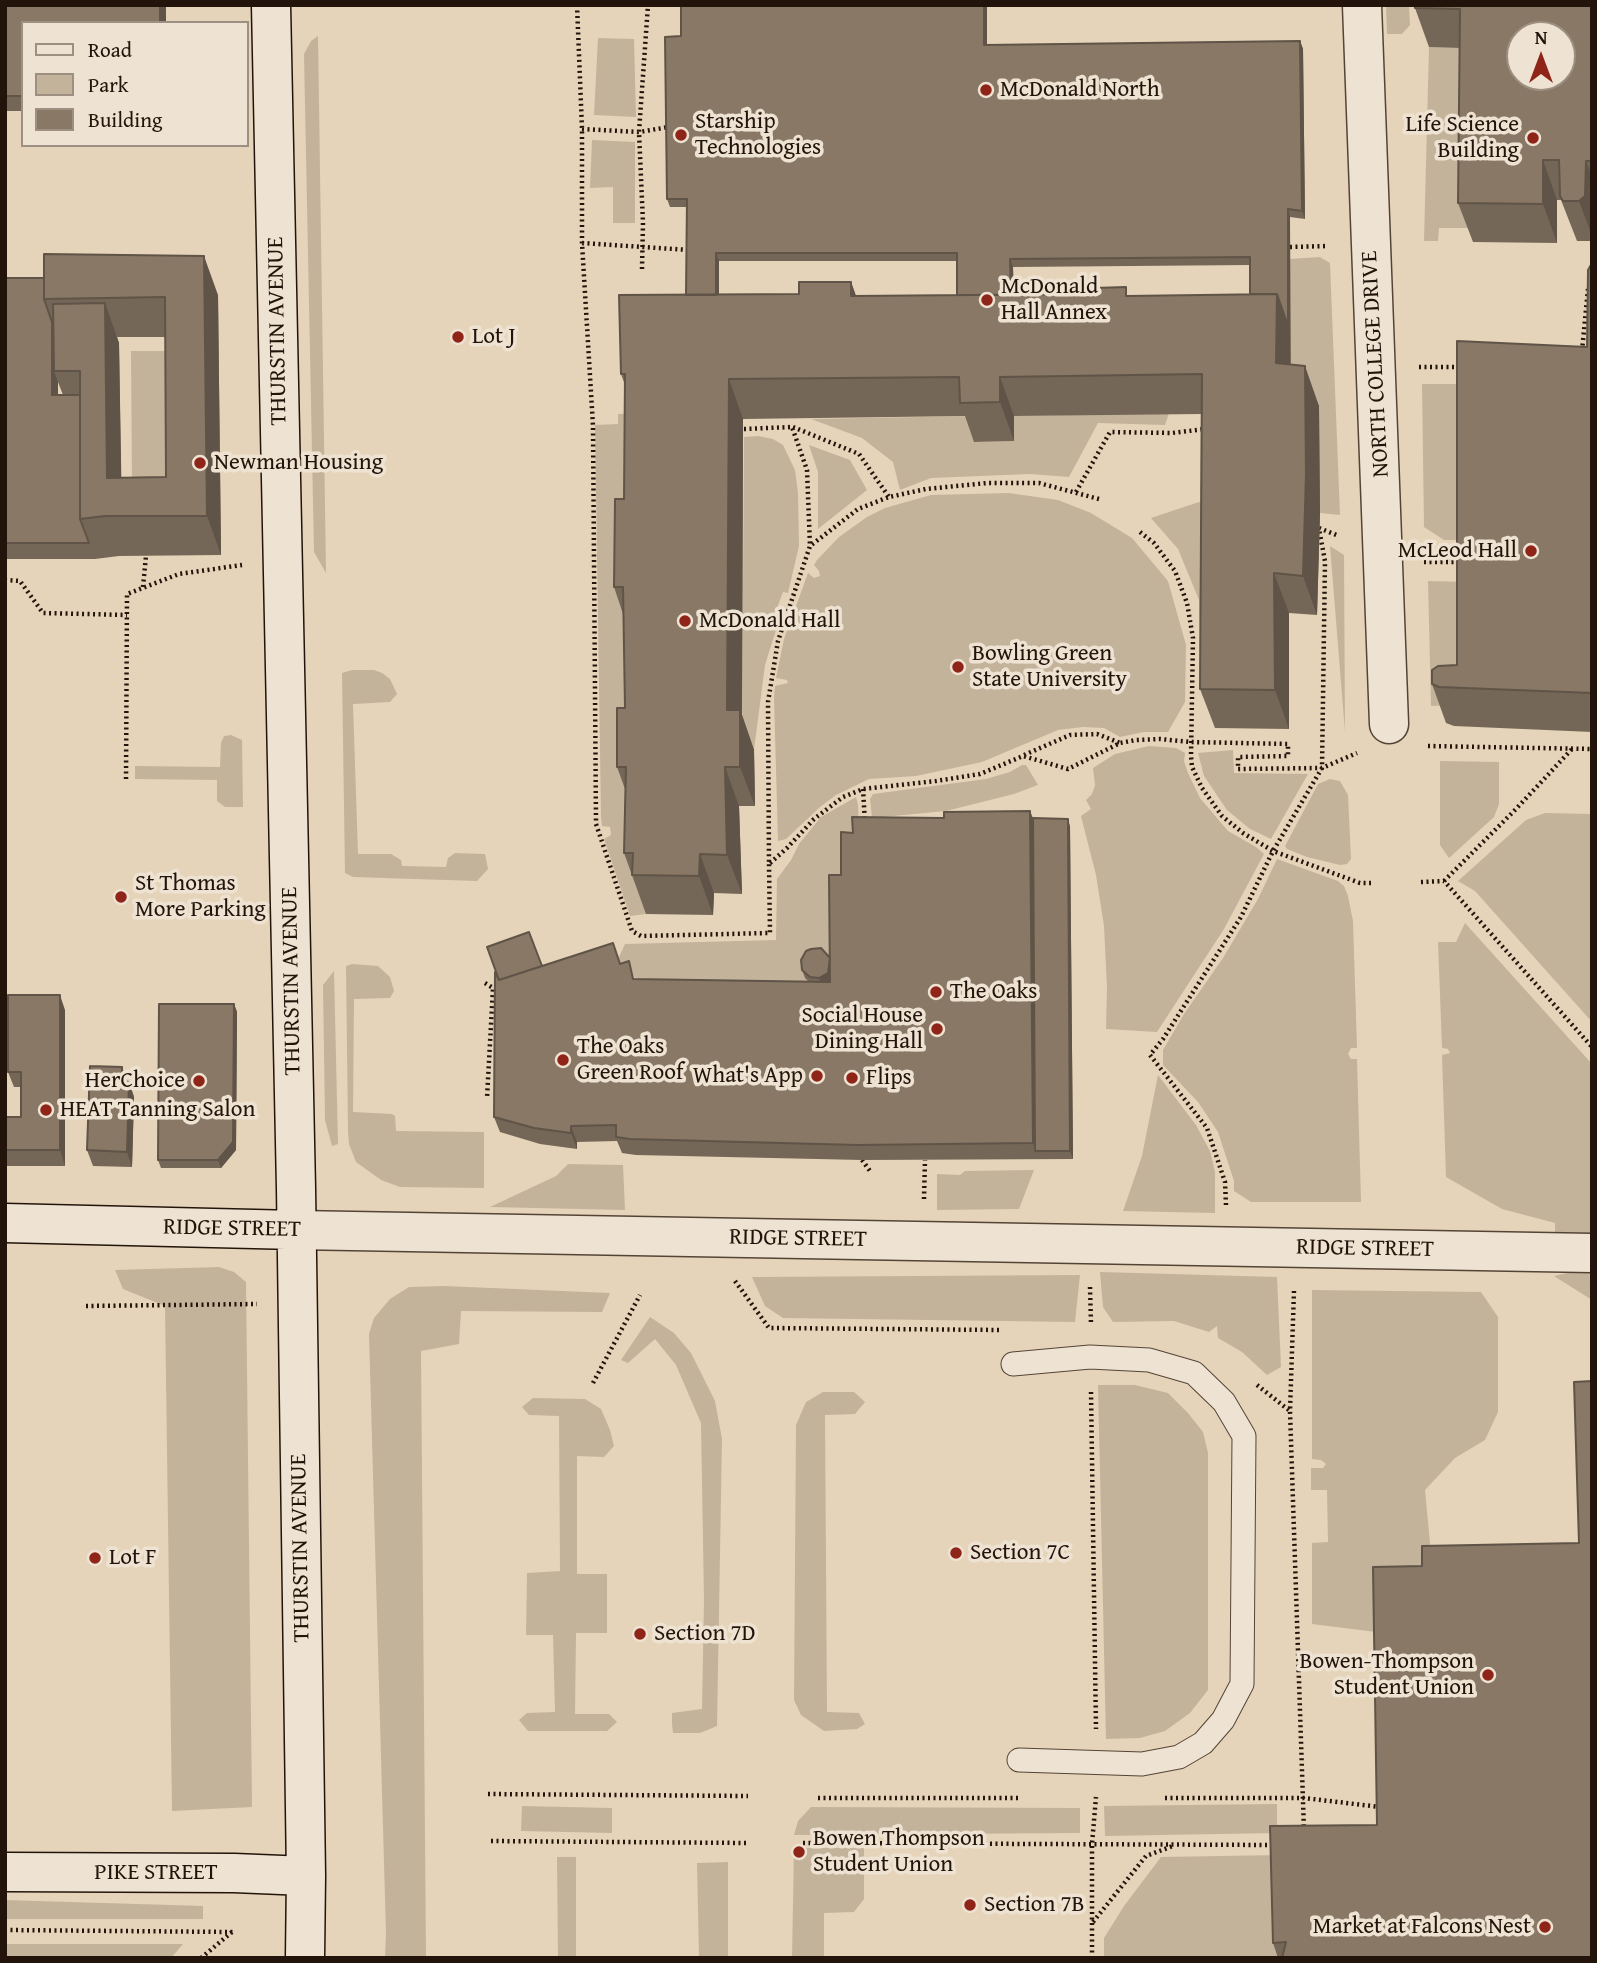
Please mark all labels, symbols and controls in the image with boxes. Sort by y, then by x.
legend [21,21,248,147]
north arrow [1506,21,1576,91]
text: N [1535,23,1547,51]
text: Road [88,34,132,65]
text: Park [88,69,129,100]
place label: McDonald North [1000,76,1160,104]
marker: McDonald North [978,82,994,98]
text: Building [88,104,162,135]
place label: Starship Technologies [695,108,821,162]
place label: Life Science Building [1406,111,1519,165]
marker: Starship Technologies [673,127,689,143]
marker: Life Science Building [1525,130,1541,146]
street label: THURSTIN AVENUE [263,237,293,425]
street label: NORTH COLLEGE DRIVE [1356,250,1396,478]
place label: McDonald Hall Annex [1001,273,1107,327]
marker: McDonald Hall Annex [979,292,995,308]
place label: Lot J [472,323,515,351]
marker: Lot J [450,329,466,345]
place label: Newman Housing [214,449,383,477]
marker: Newman Housing [192,455,208,471]
place label: McLeod Hall [1398,537,1517,565]
marker: McLeod Hall [1523,543,1539,559]
place label: McDonald Hall [699,607,840,635]
marker: McDonald Hall [677,613,693,629]
place label: Bowling Green State University [972,640,1127,694]
marker: Bowling Green State University [950,659,966,675]
place label: St Thomas More Parking [135,870,266,924]
street label: THURSTIN AVENUE [277,887,307,1075]
marker: St Thomas More Parking [113,889,129,905]
place label: The Oaks [950,978,1037,1006]
marker: The Oaks [928,984,944,1000]
place label: Social House Dining Hall [802,1002,923,1056]
marker: Social House Dining Hall [929,1021,945,1037]
place label: The Oaks Green Roof [577,1033,683,1087]
marker: The Oaks Green Roof [555,1052,571,1068]
place label: What's App [693,1062,803,1090]
place label: Flips [866,1064,912,1092]
place label: HerChoice [85,1067,185,1095]
marker: What's App [809,1068,825,1084]
marker: Flips [844,1070,860,1086]
marker: HerChoice [191,1073,207,1089]
place label: HEAT Tanning Salon [60,1096,255,1124]
marker: HEAT Tanning Salon [38,1102,54,1118]
street label: RIDGE STREET [163,1214,301,1244]
street label: RIDGE STREET [729,1224,867,1254]
street label: RIDGE STREET [1296,1234,1434,1264]
street label: THURSTIN AVENUE [286,1454,316,1642]
place label: Section 7C [970,1539,1070,1567]
place label: Lot F [109,1544,156,1572]
marker: Section 7C [948,1545,964,1561]
marker: Lot F [87,1550,103,1566]
place label: Section 7D [654,1620,756,1648]
marker: Section 7D [632,1626,648,1642]
place label: Bowen-Thompson Student Union [1300,1648,1474,1702]
marker: Bowen-Thompson Student Union [1480,1667,1496,1683]
place label: Bowen Thompson Student Union [813,1825,985,1879]
marker: Bowen Thompson Student Union [791,1844,807,1860]
street label: PIKE STREET [94,1859,218,1887]
place label: Section 7B [984,1891,1085,1919]
marker: Section 7B [962,1897,978,1913]
place label: Market at Falcons Nest [1313,1913,1531,1941]
marker: Market at Falcons Nest [1537,1919,1553,1935]

